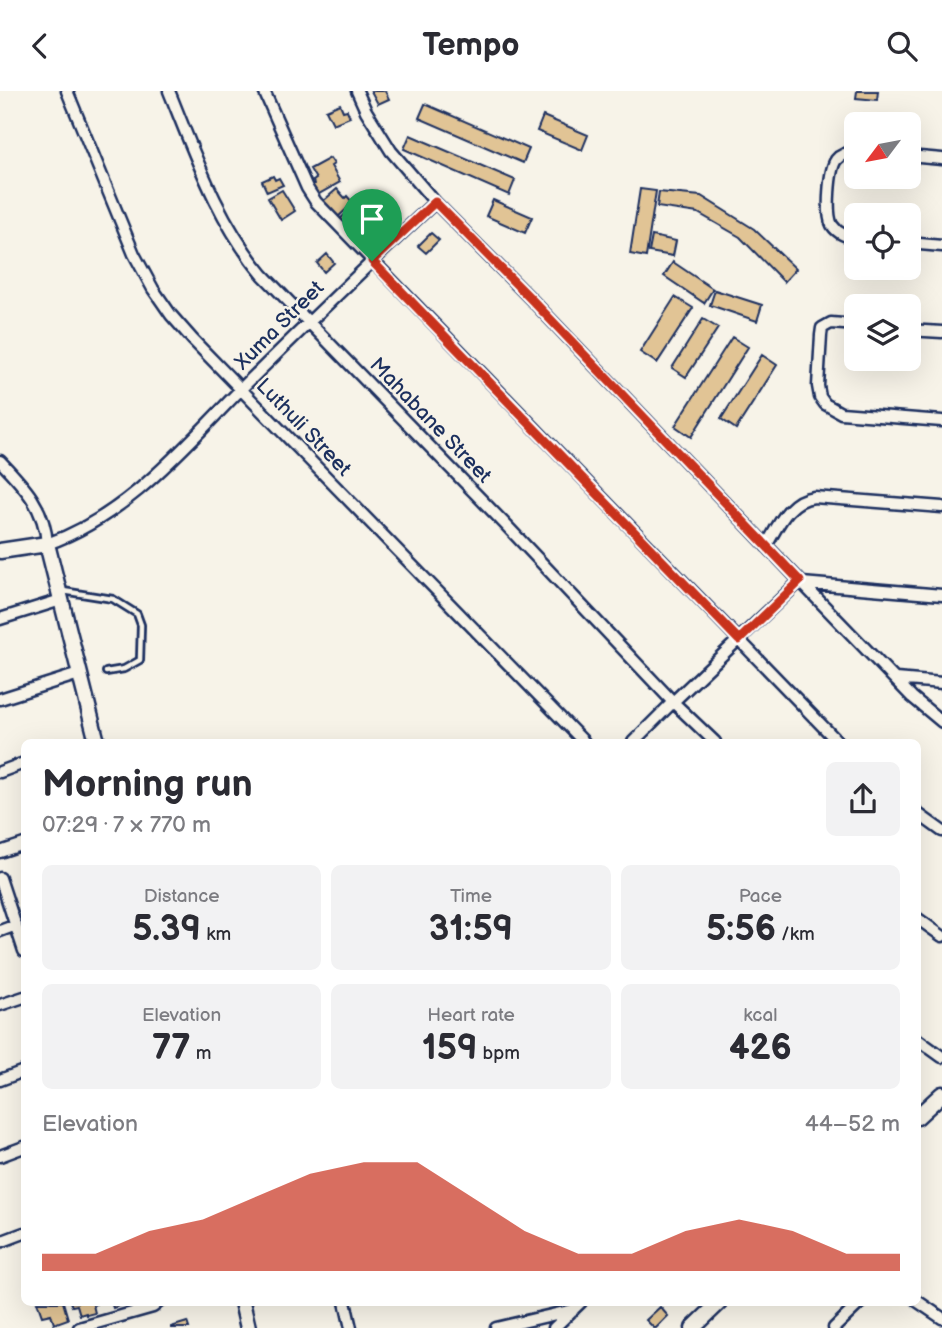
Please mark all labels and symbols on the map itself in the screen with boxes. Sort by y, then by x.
north arrow [844,112,920,189]
pin [342,189,402,261]
street label: Xuma Street [229,275,330,376]
street label: Mahabane Street [365,353,497,489]
street label: Luthuli Street [251,373,357,482]

